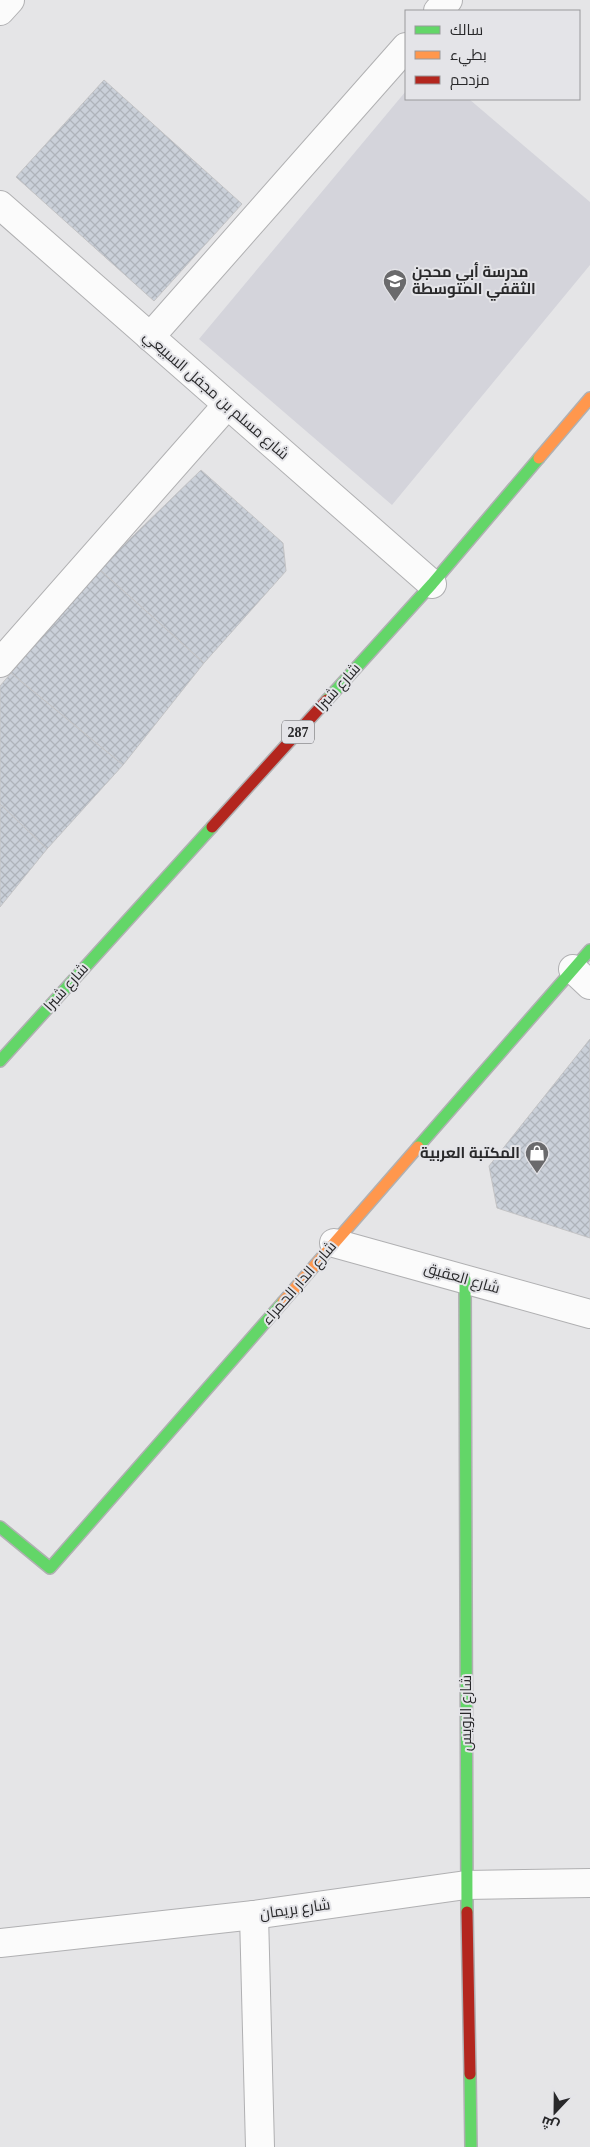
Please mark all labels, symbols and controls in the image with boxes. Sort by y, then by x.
legend [405,10,580,100]
text: سالك [450,22,483,38]
text: بطيء [450,47,487,67]
text: مزدحم [450,72,490,90]
place label: مدرسة أبي محجن الثقفي المتوسطة [412,262,536,301]
school or university icon: مدرسة أبي محجن الثقفي المتوسطة [382,268,408,302]
street label: شارع مسلم بن مجفل السبيعي [138,328,292,465]
street label: شارع شبرا [313,660,366,716]
road number: 287 [282,720,314,744]
street label: شارع شبرا [41,960,94,1016]
shop icon: المكتبة العربية [524,1140,550,1174]
place label: المكتبة العربية [420,1145,520,1162]
street label: شارع الدار الحمراء [259,1238,342,1330]
street label: شارع العقيق [422,1260,502,1299]
street label: شارع الرويس [458,1675,477,1751]
street label: شارع بريمان [259,1896,332,1925]
north arrow [530,2087,580,2137]
text: ش [539,2112,562,2135]

